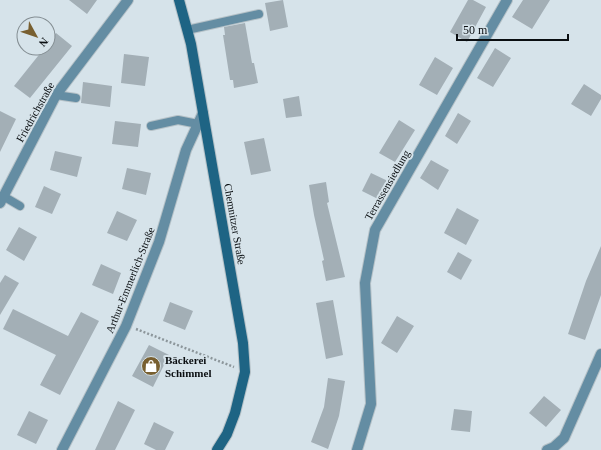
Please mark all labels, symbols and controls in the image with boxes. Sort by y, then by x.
north arrow [16,16,56,56]
scale bar [457,16,568,42]
text: 50 m [463,23,488,37]
text: N [36,36,51,49]
street label: Friedrichstraße [14,80,56,144]
street label: Terrassensiedlung [362,147,412,222]
street label: Chemnitzer Straße [222,182,248,266]
street label: Arthur-Emmerlich-Straße [103,225,157,335]
place label: Bäckerei Schimmel [165,354,211,379]
shop icon: Bäckerei Schimmel [140,355,162,377]

